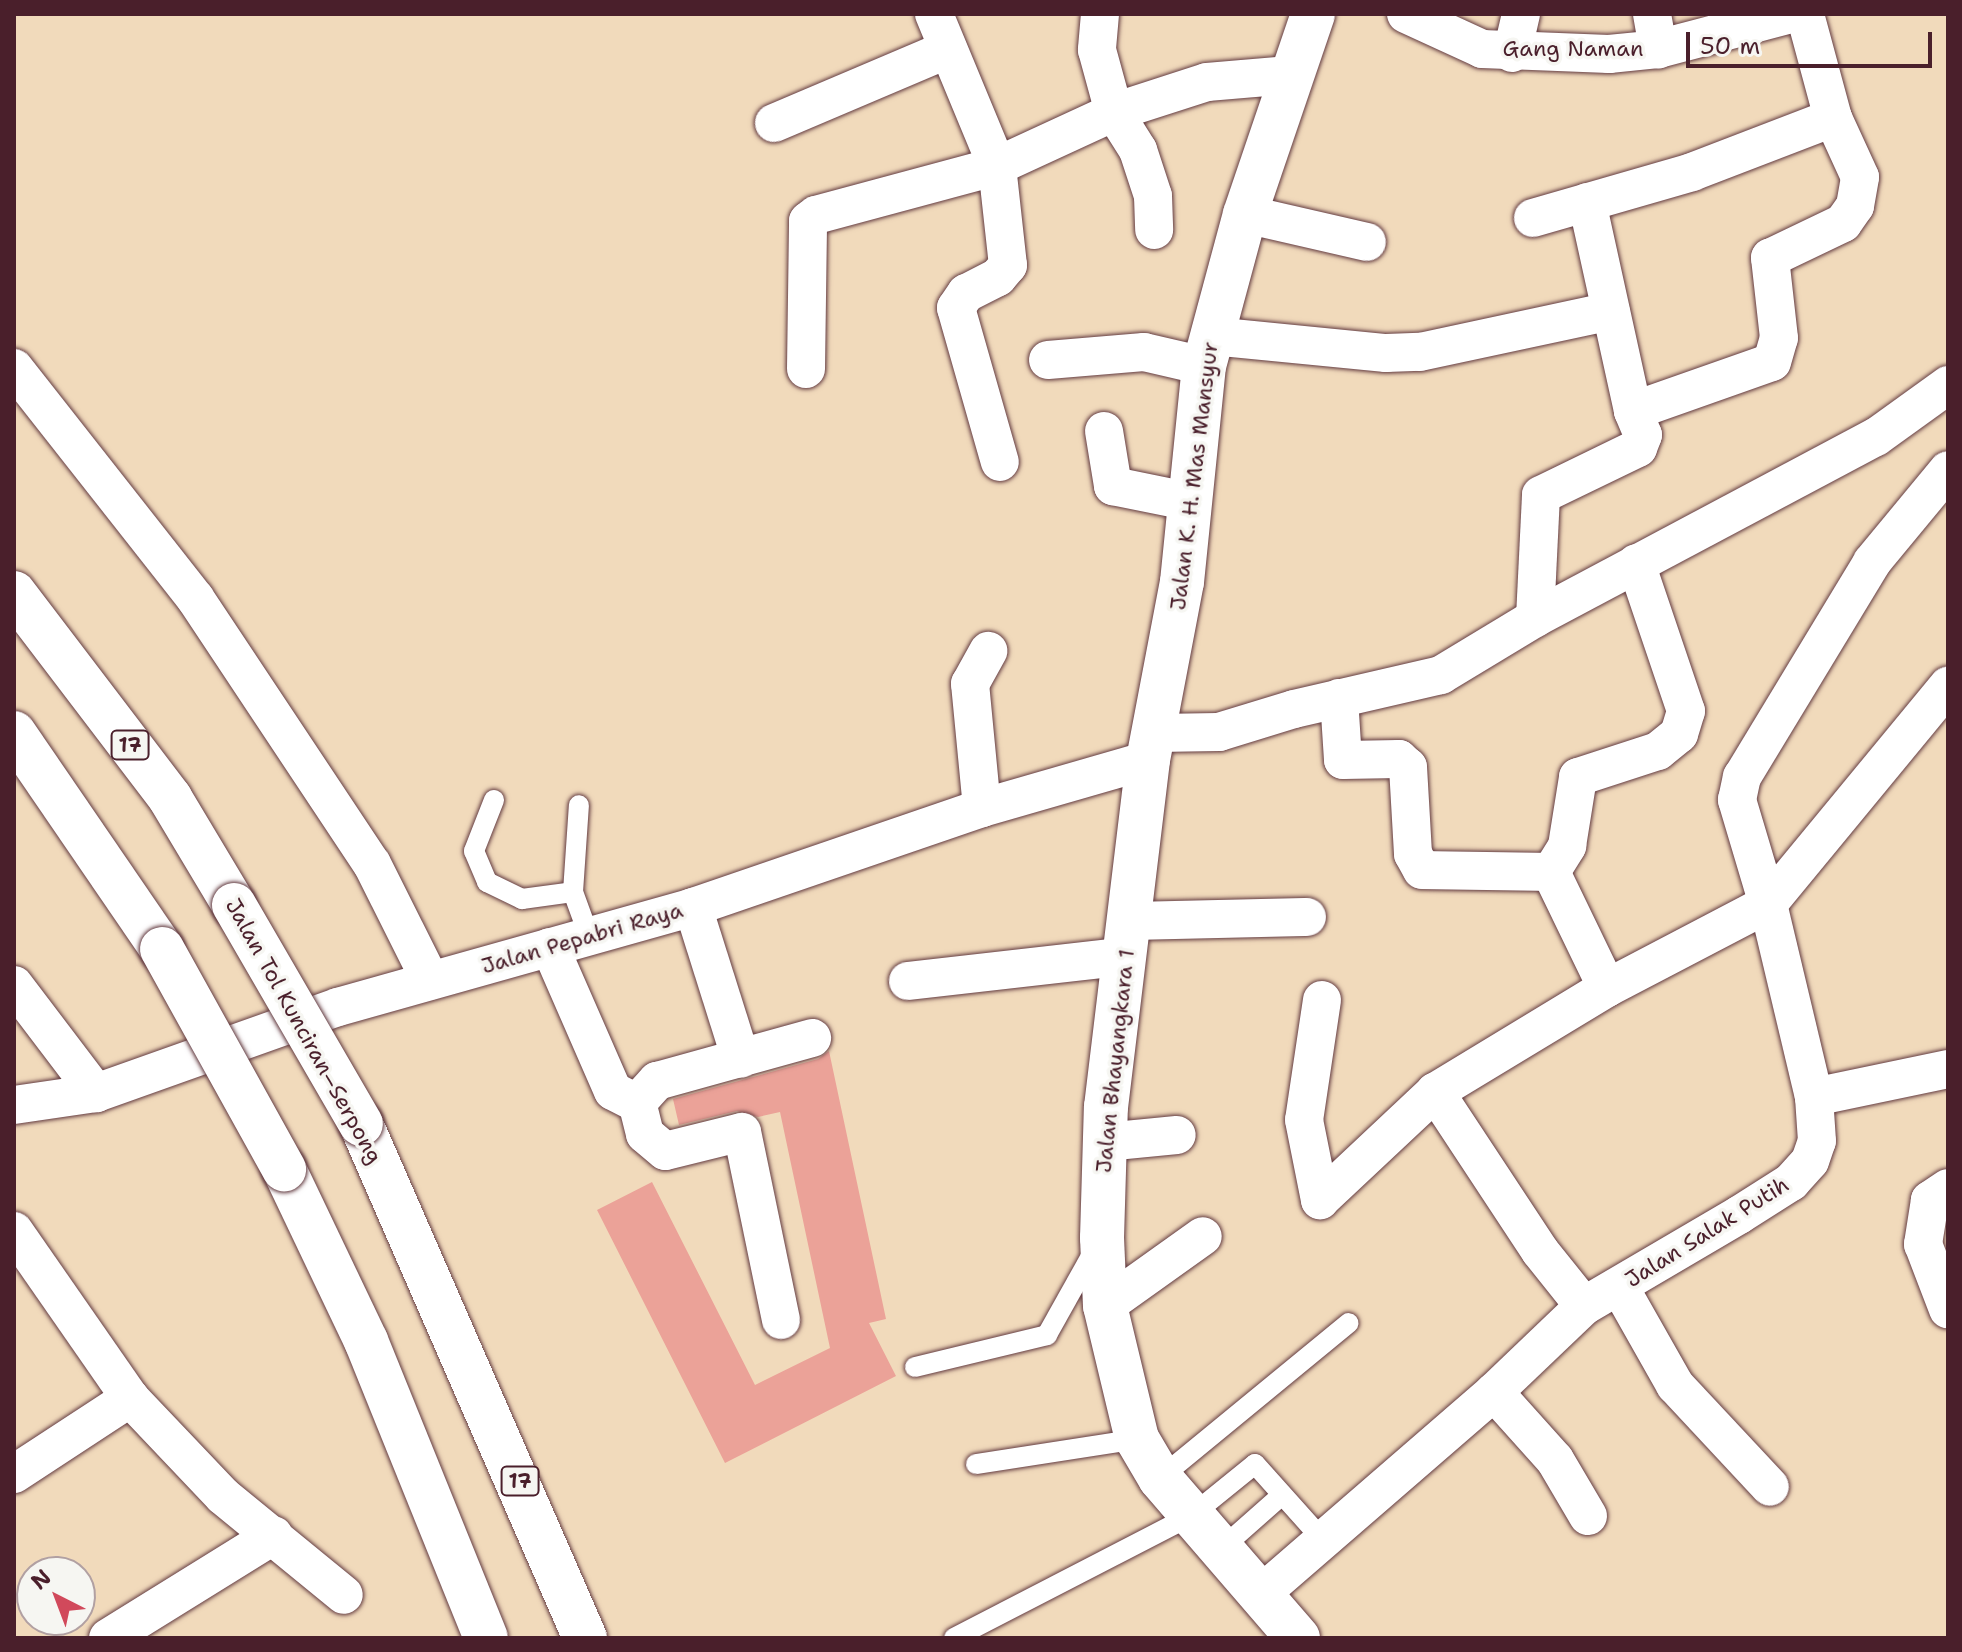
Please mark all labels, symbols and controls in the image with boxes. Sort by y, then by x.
scale bar [1690,16,1936,66]
text: 50 m [1700,30,1760,62]
street label: Gang Naman [1503,36,1643,62]
street label: Jalan K. H. Mas Mansyur [1164,340,1224,612]
road number: 17 [110,729,150,761]
street label: Jalan Tol Kunciran–Serpong [220,894,388,1168]
street label: Jalan Pepabri Raya [478,897,686,979]
street label: Jalan Bhayangkara 1 [1090,948,1140,1174]
street label: Jalan Salak Putih [1620,1171,1794,1293]
road number: 17 [500,1465,540,1497]
north arrow [16,1556,96,1636]
text: N [25,1563,57,1596]

